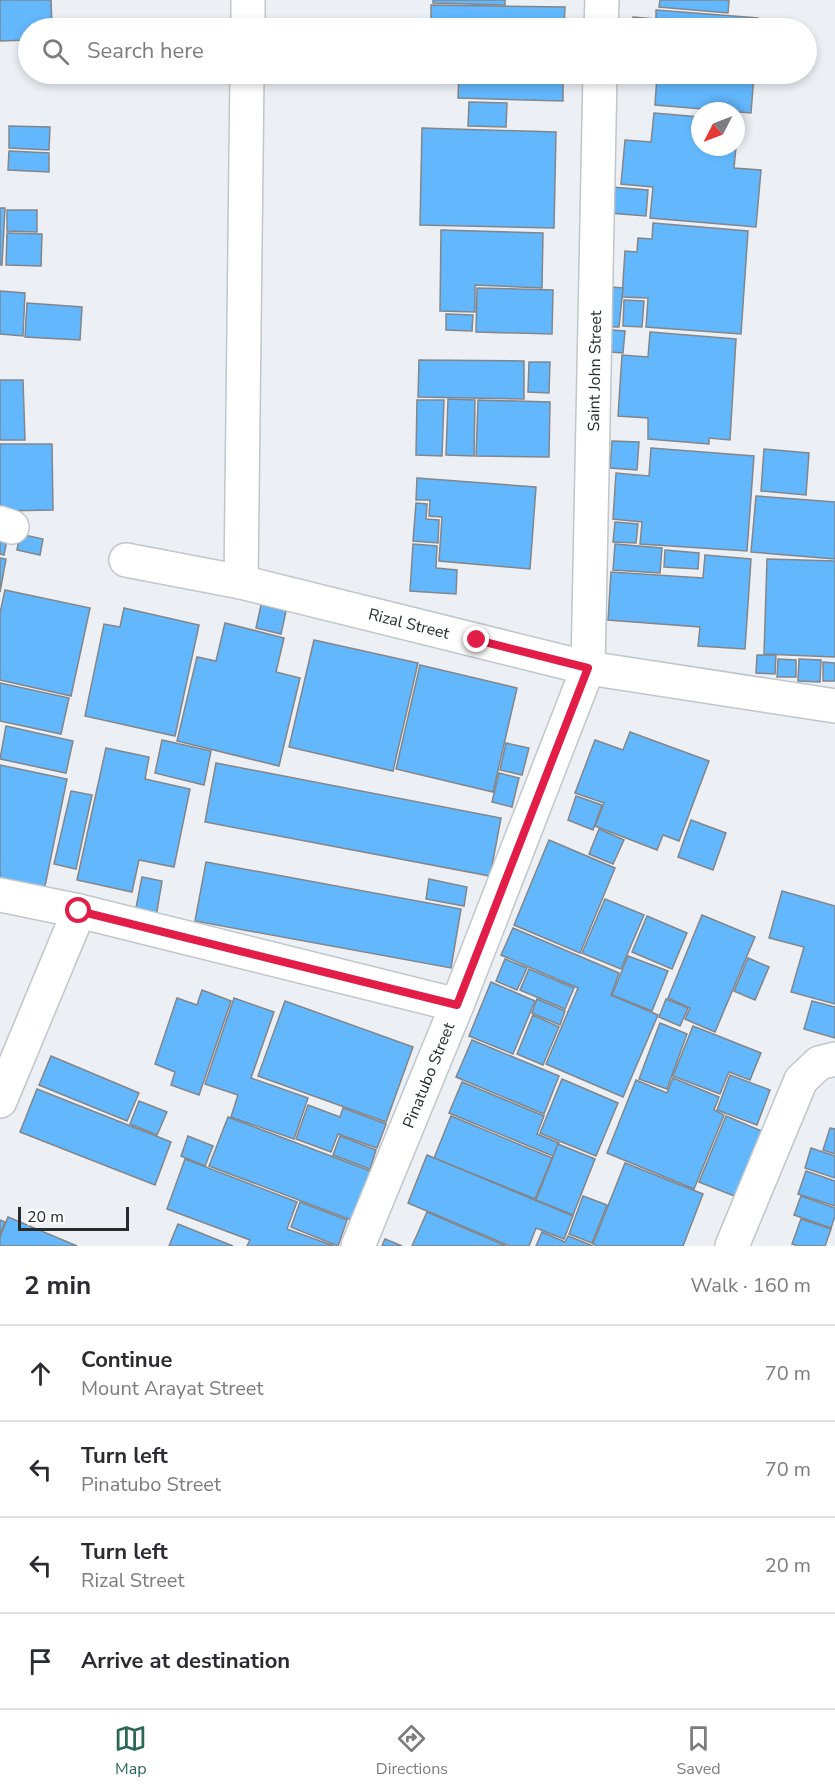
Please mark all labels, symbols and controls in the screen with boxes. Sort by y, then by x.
search box [18,18,817,84]
icon: search [39,35,72,68]
text: Search here [87,36,204,66]
north arrow [691,102,745,156]
street label: Saint John Street [583,310,607,432]
street label: Rizal Street [366,603,452,645]
route end [463,626,489,652]
route start [65,897,91,923]
street label: Pinatubo Street [398,1019,460,1131]
scale bar [18,1204,129,1232]
text: 20 m [27,1206,64,1228]
text: 2 min [24,1268,91,1303]
text: Walk · 160 m [691,1272,811,1299]
text: Continue [81,1345,172,1375]
icon: ahead [24,1357,57,1390]
text: 70 m [765,1360,811,1387]
text: Mount Arayat Street [81,1375,263,1402]
text: Turn left [81,1441,168,1471]
icon: left [24,1453,57,1486]
text: 70 m [765,1456,811,1483]
text: Pinatubo Street [81,1471,221,1498]
text: Turn left [81,1537,168,1567]
icon: left [24,1549,57,1582]
text: 20 m [765,1552,811,1579]
text: Rizal Street [81,1567,184,1594]
icon: arrive [24,1645,57,1678]
text: Arrive at destination [81,1646,290,1676]
tab: Map [114,1722,147,1780]
tab: Directions [376,1722,448,1780]
tab: Saved [677,1722,721,1780]

